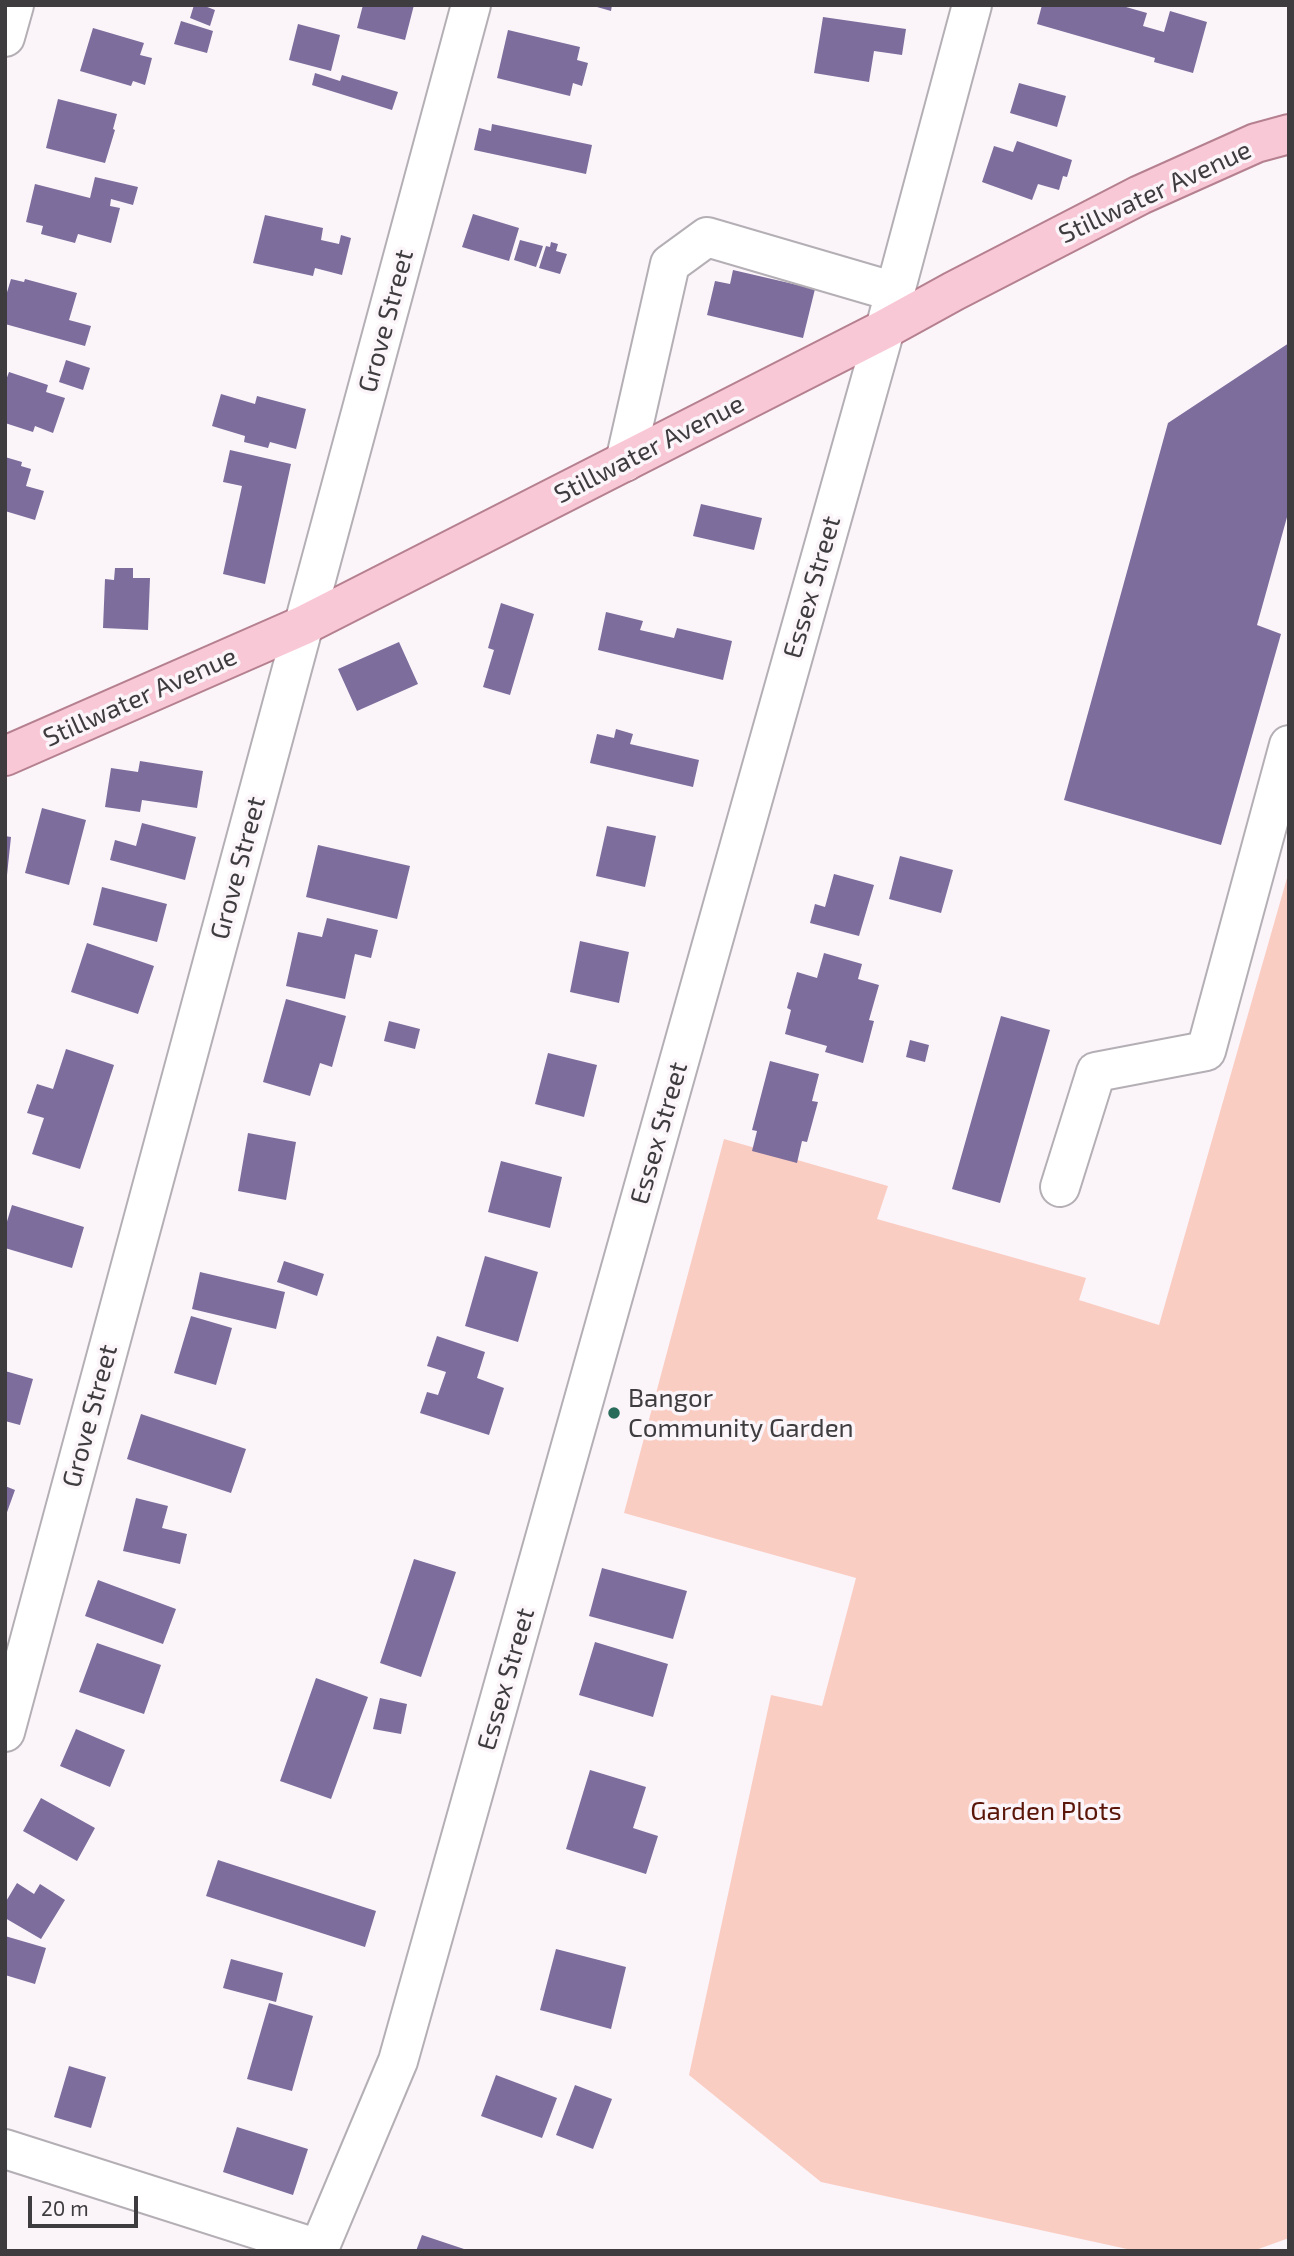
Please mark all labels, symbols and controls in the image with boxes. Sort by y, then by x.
street label: Stillwater Avenue [1054,134,1256,250]
street label: Grove Street [352,246,420,396]
street label: Stillwater Avenue [549,388,749,510]
street label: Essex Street [777,512,847,662]
street label: Stillwater Avenue [38,640,242,754]
street label: Grove Street [204,793,272,943]
street label: Essex Street [624,1058,694,1208]
street label: Grove Street [56,1341,124,1491]
place label: Bangor Community Garden [628,1382,854,1444]
marker: Bangor Community Garden [606,1405,622,1421]
street label: Essex Street [471,1604,541,1754]
park label: Garden Plots [970,1795,1122,1827]
scale bar [32,2182,142,2226]
text: 20 m [41,2195,89,2220]

